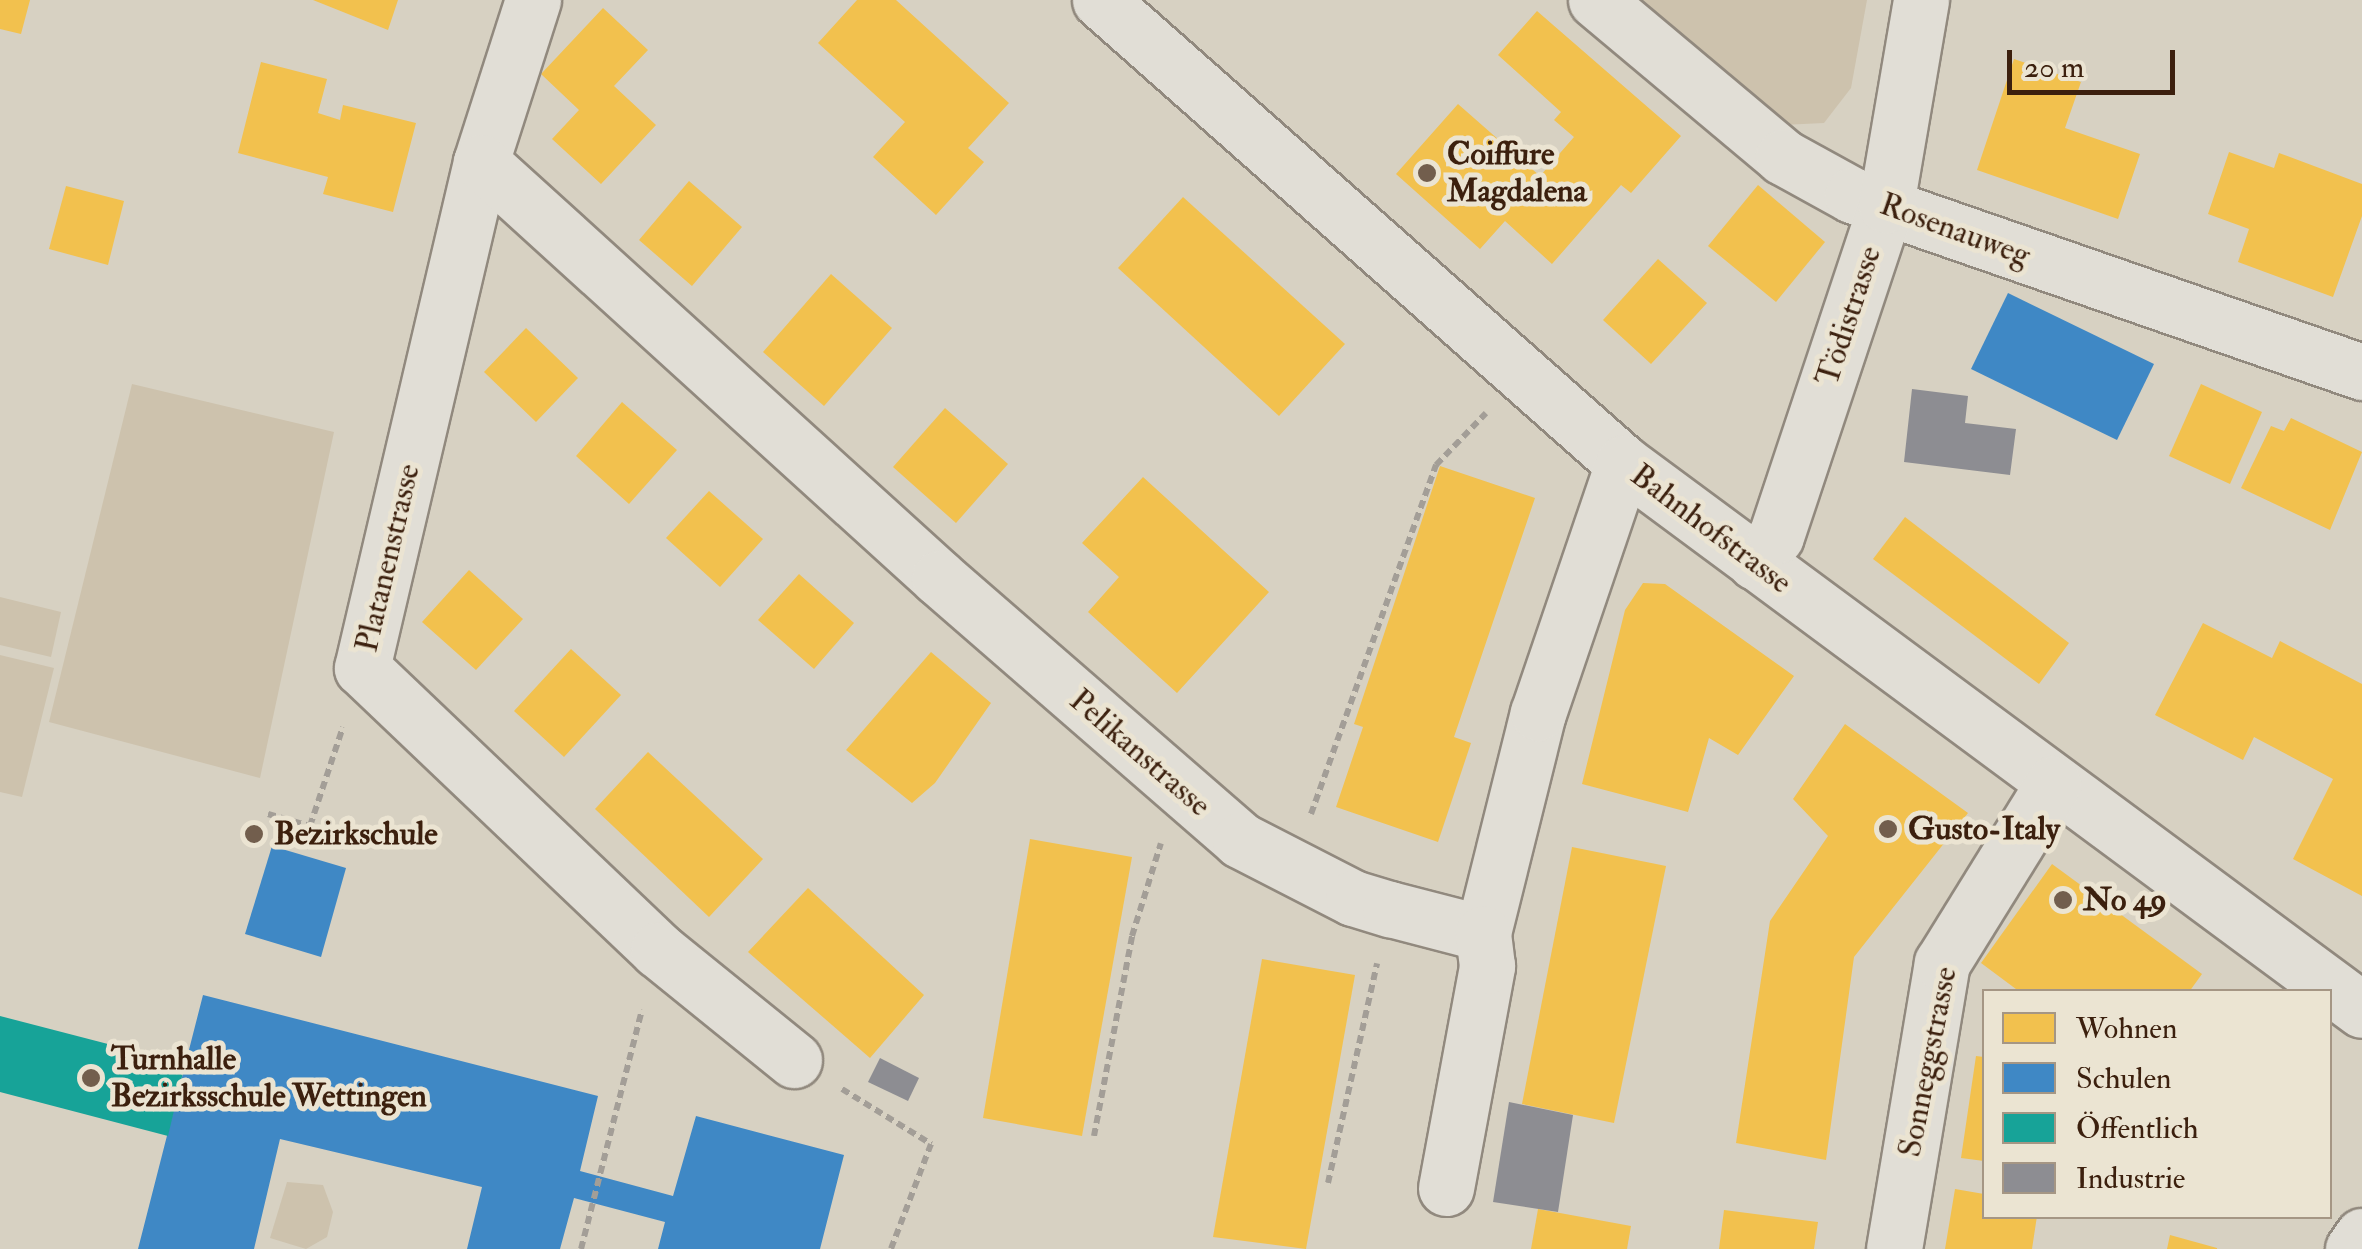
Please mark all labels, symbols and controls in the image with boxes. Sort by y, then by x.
scale bar [2012,30,2180,92]
text: 20 m [2024,49,2084,86]
place label: Coiffure Magdalena [1447,136,1587,211]
marker: Coiffure Magdalena [1416,162,1438,184]
street label: Rosenauweg [1875,185,2035,275]
street label: Tödistrasse [1808,241,1890,391]
street label: Bahnhofstrasse [1623,456,1799,602]
street label: Platanenstrasse [348,460,428,656]
street label: Pelikanstrasse [1062,681,1218,825]
place label: Gusto-Italy [1908,810,2060,848]
place label: Bezirkschule [274,815,438,853]
marker: Gusto-Italy [1877,818,1899,840]
marker: Bezirkschule [243,823,265,845]
place label: No 49 [2083,881,2167,919]
marker: No 49 [2052,889,2074,911]
street label: Sonneggstrasse [1891,964,1965,1160]
legend [1982,989,2332,1219]
text: Wohnen [2076,1010,2177,1047]
place label: Turnhalle Bezirksschule Wettingen [111,1041,427,1116]
text: Schulen [2076,1060,2171,1097]
marker: Turnhalle Bezirksschule Wettingen [80,1067,102,1089]
text: Öffentlich [2076,1110,2198,1147]
text: Industrie [2076,1160,2185,1197]

